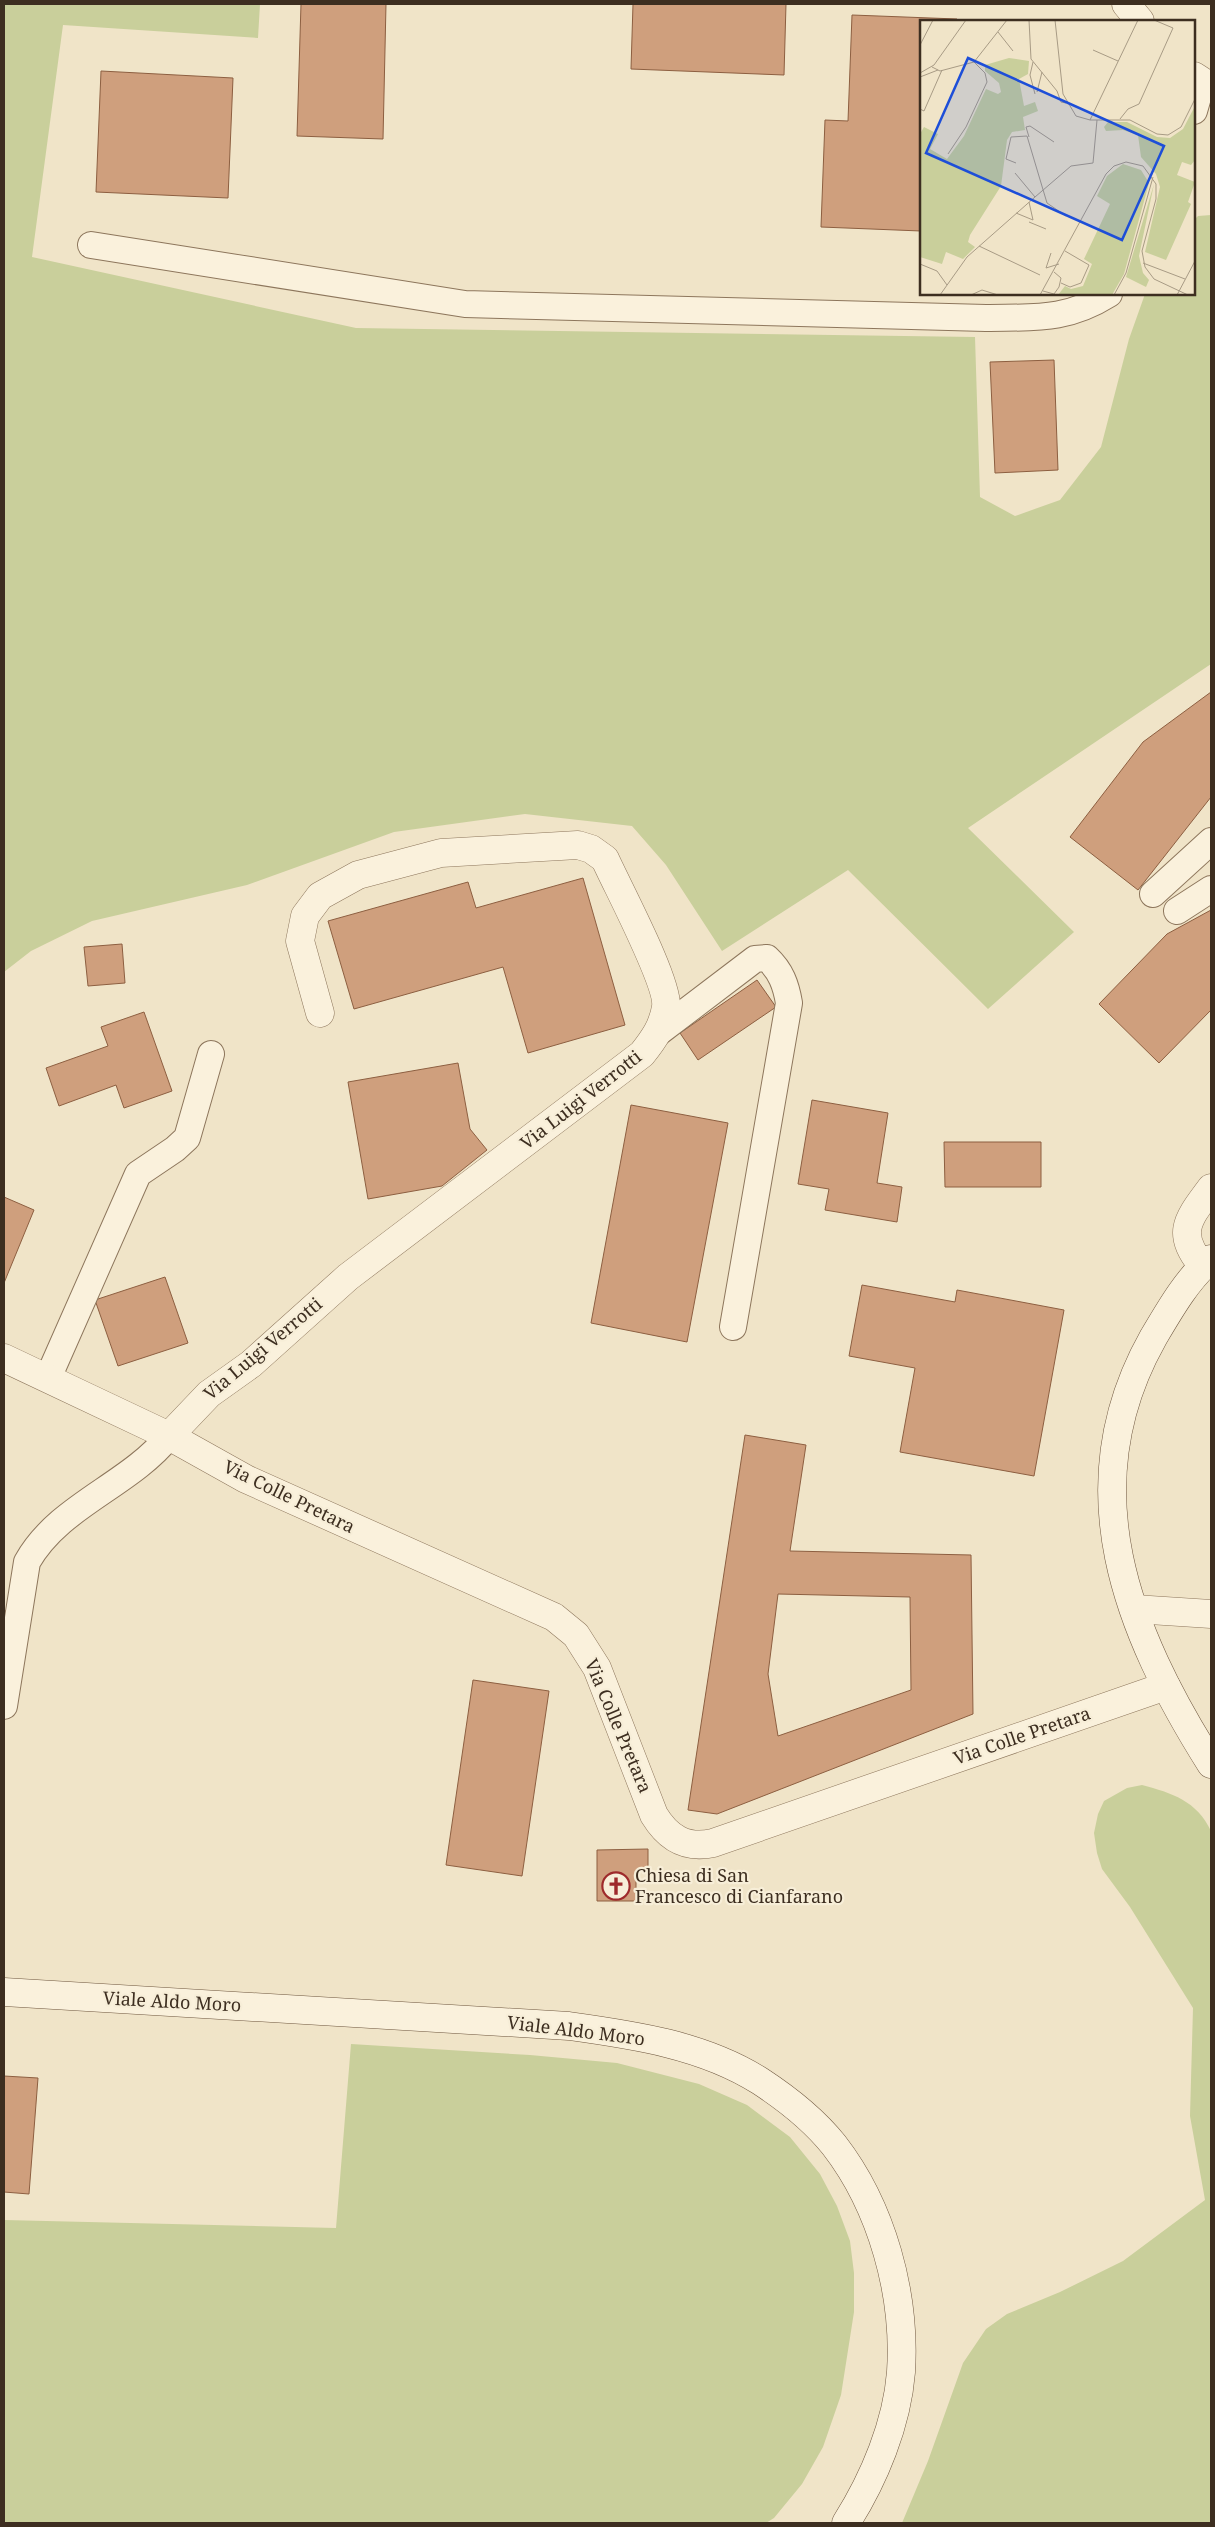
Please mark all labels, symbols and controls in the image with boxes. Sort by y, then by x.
inset map [920,20,1195,295]
street label: Via Luigi Verrotti [515,1044,646,1154]
street label: Via Luigi Verrotti [198,1291,327,1405]
street label: Via Colle Pretara [220,1454,359,1538]
street label: Via Colle Pretara [580,1655,658,1796]
street label: Via Colle Pretara [950,1700,1093,1770]
place label: Chiesa di San Francesco di Cianfarano [635,1863,843,1908]
church icon: Chiesa di San Francesco di Cianfarano [601,1871,631,1901]
street label: Viale Aldo Moro [102,1985,242,2017]
street label: Viale Aldo Moro [506,2010,646,2050]

